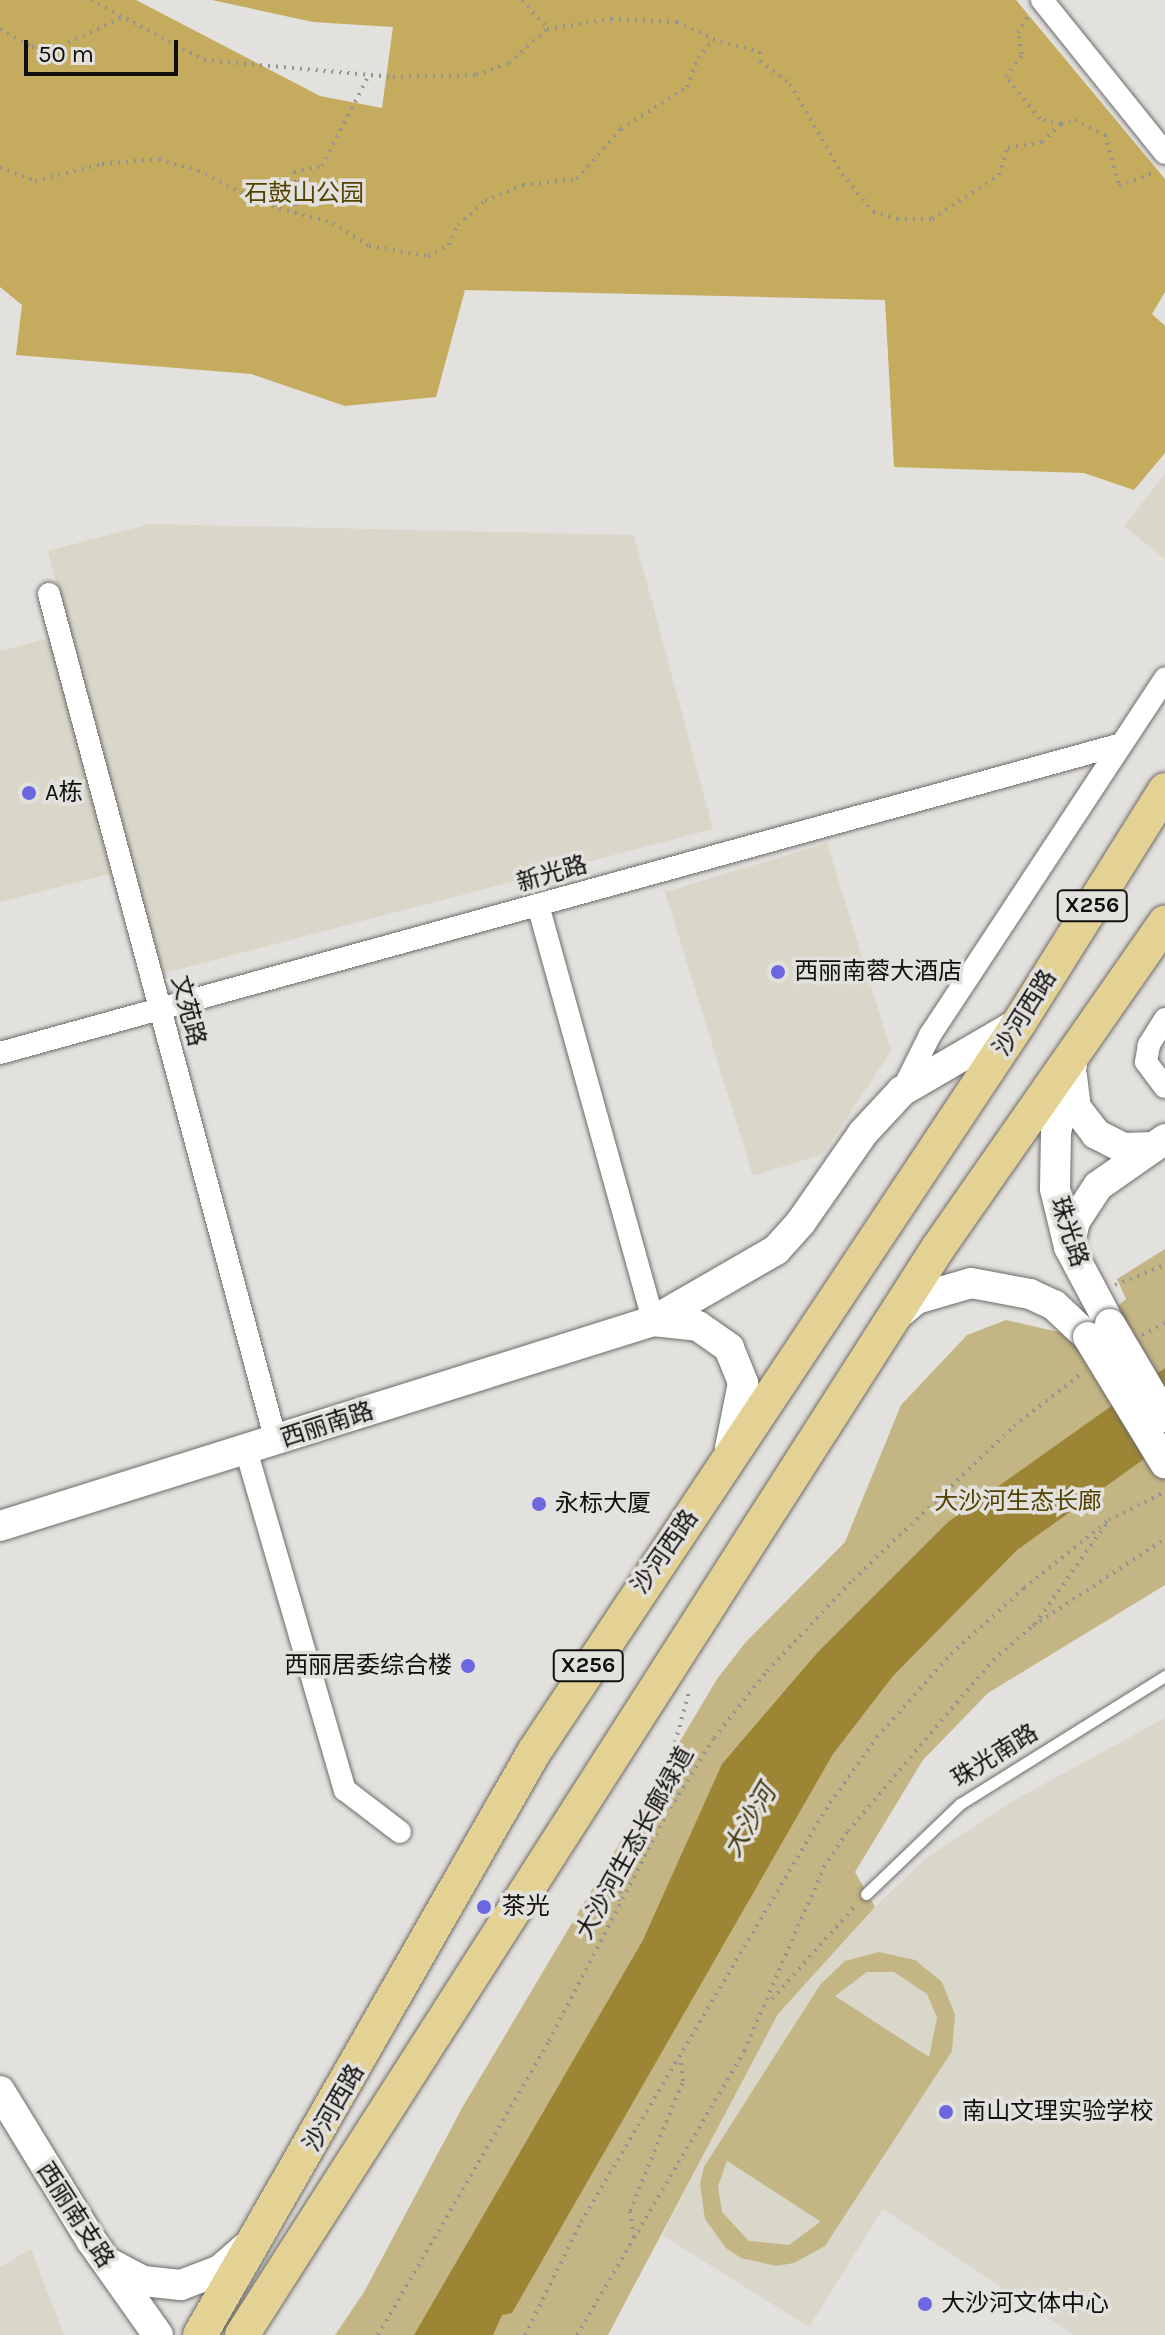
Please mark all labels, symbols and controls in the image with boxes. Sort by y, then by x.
scale bar [28,24,182,74]
text: 50 m [38,40,94,68]
park label: 石鼓山公园 [244,180,364,208]
place label: A栋 [45,779,83,807]
marker: A栋 [20,784,38,802]
street label: 新光路 [513,850,591,898]
road number: X256 [1056,888,1128,924]
place label: 西丽南蓉大酒店 [794,958,962,986]
marker: 西丽南蓉大酒店 [769,963,787,981]
street label: 沙河西路 [987,965,1063,1061]
street label: 文苑路 [165,972,211,1050]
street label: 珠光路 [1044,1193,1094,1271]
street label: 西丽南路 [277,1396,377,1454]
park label: 大沙河生态长廊 [934,1488,1102,1516]
place label: 永标大厦 [555,1490,651,1518]
marker: 永标大厦 [530,1495,548,1513]
street label: 沙河西路 [626,1504,704,1600]
road number: X256 [552,1648,624,1684]
place label: 西丽居委综合楼 [284,1652,452,1680]
marker: 西丽居委综合楼 [459,1657,477,1675]
street label: 珠光南路 [947,1718,1043,1794]
street label: 大沙河生态长廊绿道 [570,1742,700,1944]
water label: 大沙河 [717,1779,783,1863]
place label: 茶光 [502,1893,550,1921]
marker: 茶光 [473,1896,495,1918]
street label: 沙河西路 [298,2059,370,2157]
place label: 南山文理实验学校 [962,2098,1154,2126]
marker: 南山文理实验学校 [937,2103,955,2121]
street label: 西丽南支路 [30,2157,120,2273]
place label: 大沙河文体中心 [941,2290,1109,2318]
marker: 大沙河文体中心 [916,2295,934,2313]

